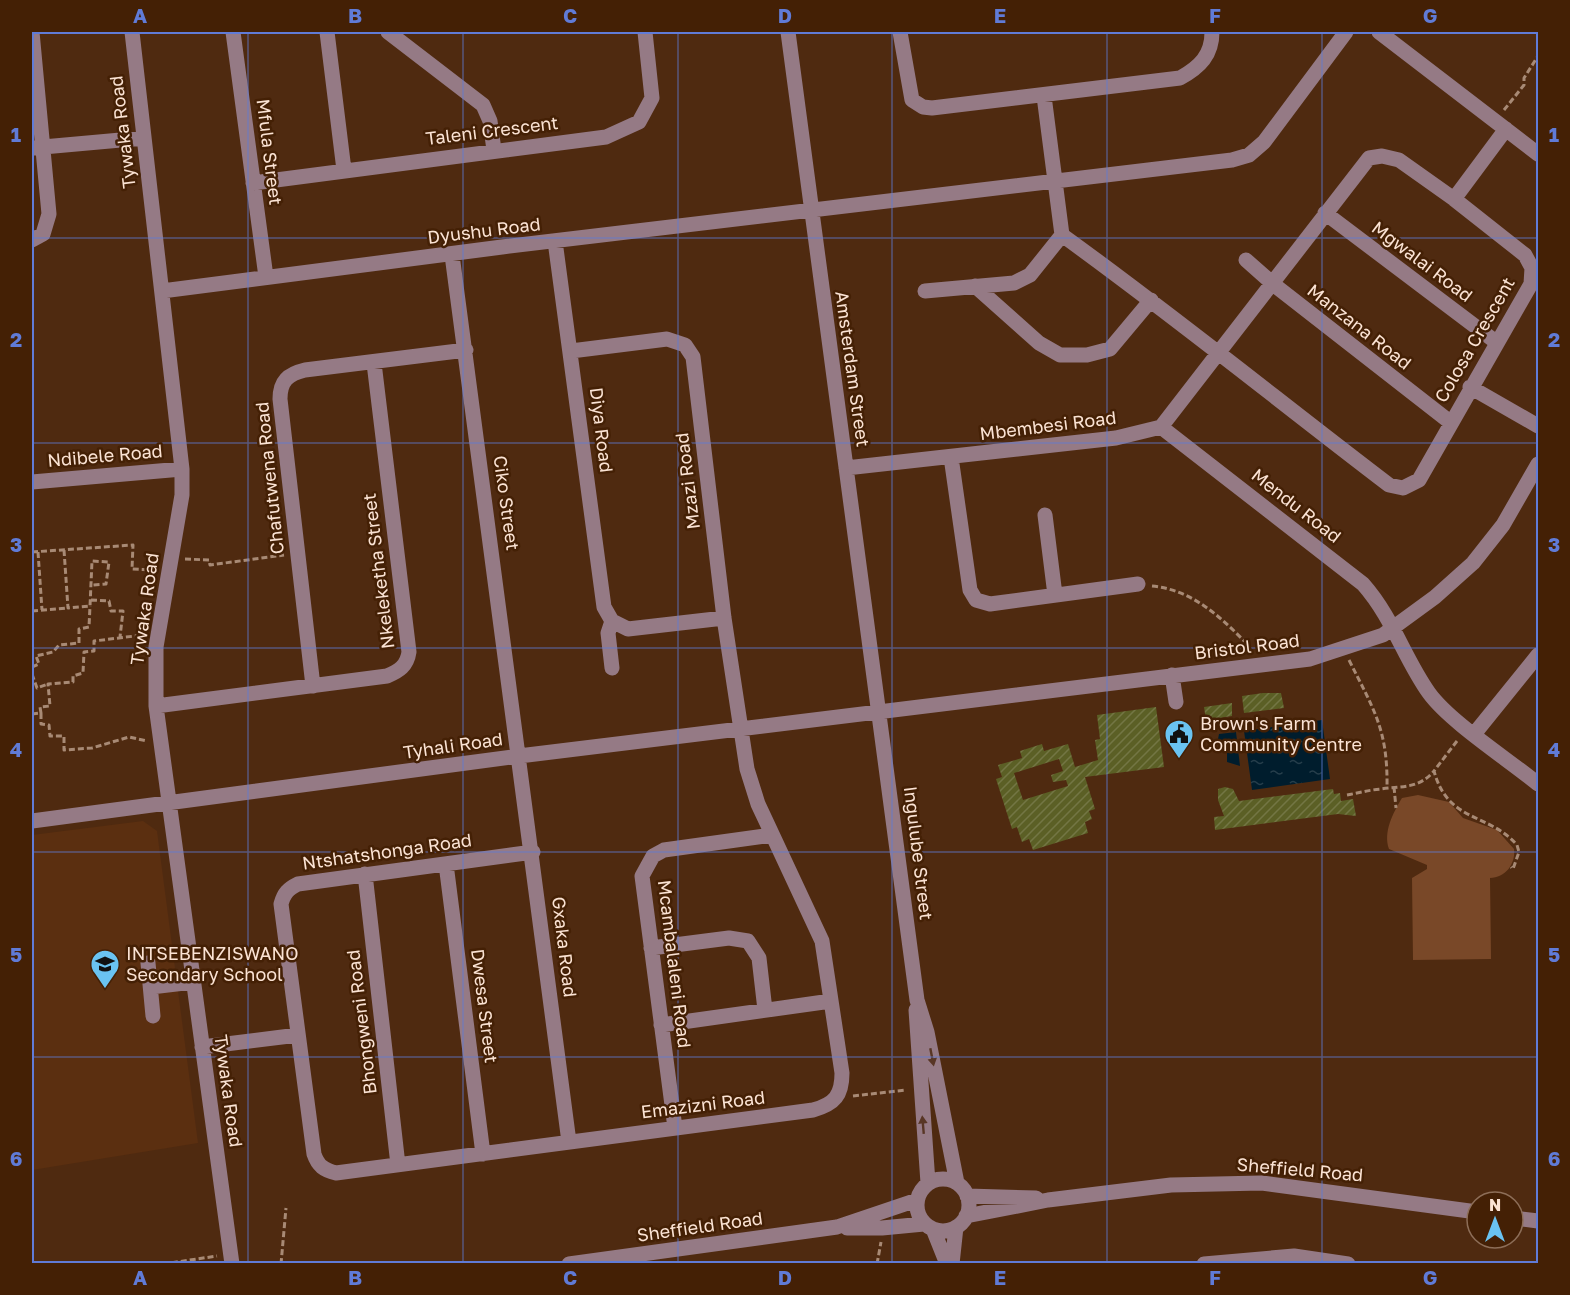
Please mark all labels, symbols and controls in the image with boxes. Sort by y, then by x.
text: A [133,3,147,27]
text: B [348,3,362,27]
text: C [563,3,577,27]
text: D [778,3,792,27]
text: E [994,3,1006,27]
text: F [1209,3,1221,27]
text: G [1423,3,1437,27]
street label: Tywaka Road [104,75,140,190]
street label: Mfula Street [253,98,287,206]
street label: Taleni Crescent [424,111,559,149]
text: 1 [11,122,21,146]
text: 1 [1549,122,1559,146]
street label: Dyushu Road [426,212,542,248]
street label: Mgwalai Road [1368,216,1477,306]
street label: Colosa Crescent [1429,273,1519,406]
street label: Manzana Road [1303,279,1416,374]
street label: Amsterdam Street [831,290,875,448]
text: 2 [10,327,22,351]
text: 2 [1548,327,1560,351]
street label: Diya Road [586,386,618,474]
street label: Chafutwena Road [250,401,288,555]
street label: Mbembesi Road [978,406,1117,444]
street label: Mzazi Road [670,431,704,531]
street label: Ndibele Road [46,439,164,471]
street label: Ciko Street [489,454,525,552]
street label: Mendu Road [1247,463,1346,547]
street label: Nkeleketha Street [358,492,398,650]
text: 3 [10,532,22,556]
text: 3 [1548,532,1560,556]
street label: Tywaka Road [125,551,163,666]
street label: Bristol Road [1193,629,1301,663]
place label: Brown's Farm Community Centre [1200,712,1362,755]
public building icon: Brown's Farm Community Centre [1163,718,1195,760]
street label: Tyhali Road [402,727,504,763]
text: 4 [10,737,22,761]
text: 4 [1548,737,1560,761]
street label: Ingulube Street [900,785,938,921]
street label: Ntshatshonga Road [301,828,473,874]
street label: Mcambalaleni Road [654,879,696,1049]
street label: Gxaka Road [548,895,582,998]
text: 5 [10,942,22,966]
place label: INTSEBENZISWANO Secondary School [126,942,299,985]
text: 5 [1548,942,1560,966]
street label: Dwesa Street [467,947,503,1064]
school or university icon: INTSEBENZISWANO Secondary School [89,948,121,990]
street label: Bhongweni Road [341,949,381,1096]
street label: Tywaka Road [210,1033,248,1148]
one-way arrow [928,1048,937,1067]
street label: Emazizni Road [640,1085,766,1123]
one-way arrow [919,1115,928,1134]
text: 6 [10,1146,22,1170]
text: 6 [1548,1146,1560,1170]
street label: Sheffield Road [1236,1153,1364,1185]
north arrow [1465,1190,1525,1250]
text: N [1489,1195,1501,1215]
street label: Sheffield Road [636,1206,764,1246]
text: A [133,1265,147,1289]
text: B [348,1265,362,1289]
text: C [563,1265,577,1289]
text: D [778,1265,792,1289]
text: E [994,1265,1006,1289]
text: F [1209,1265,1221,1289]
text: G [1423,1265,1437,1289]

